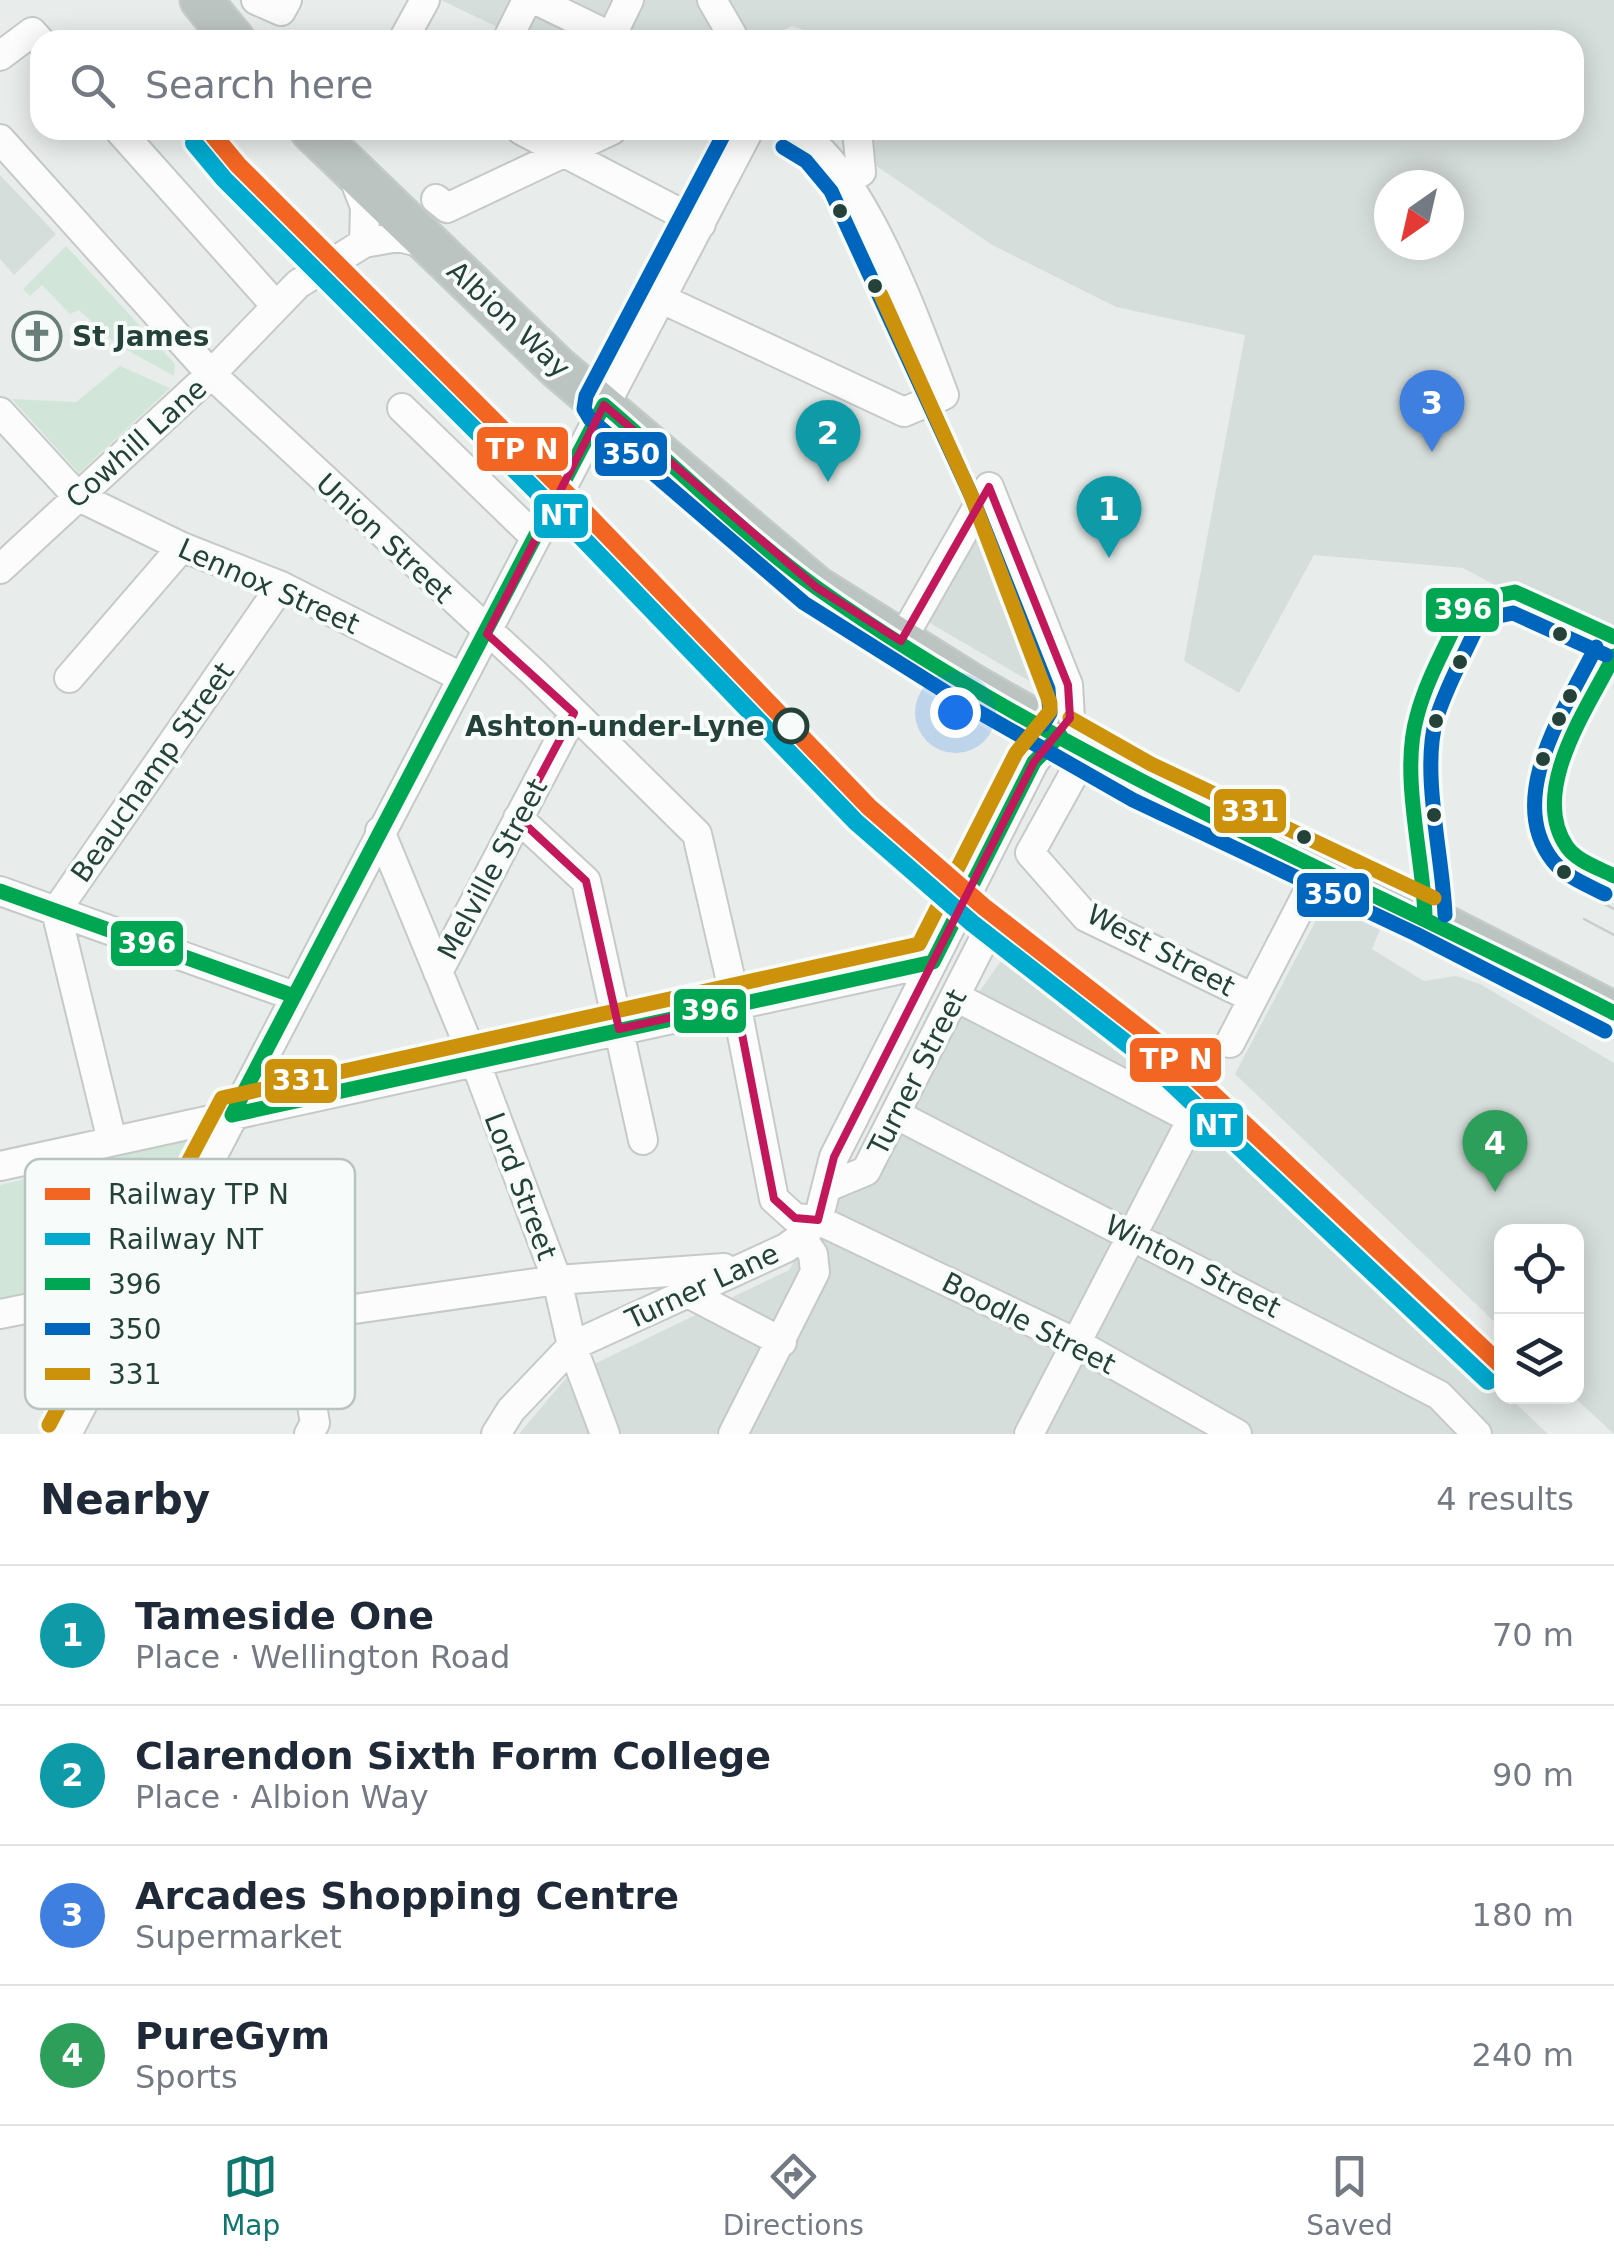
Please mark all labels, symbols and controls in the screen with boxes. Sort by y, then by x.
search box [30,30,1584,140]
icon: search [65,58,120,113]
text: Search here [145,63,373,107]
north arrow [1374,170,1464,260]
unlabelled marker [830,201,850,221]
street label: Albion Way [440,254,577,385]
unlabelled marker [865,276,885,296]
church icon: St James [11,310,63,362]
place label: St James [72,320,209,353]
pin: 3 [1400,370,1464,452]
street label: Cowhill Lane [59,372,213,515]
pin: 2 [796,400,860,482]
line badge: TP N [475,425,570,473]
line badge: 350 [593,430,669,478]
text: TP N [486,433,558,466]
text: 350 [602,438,660,471]
street label: Union Street [309,467,460,610]
pin: 1 [1076,476,1142,558]
line badge: NT [532,492,590,540]
text: NT [540,499,582,532]
street label: Lennox Street [173,532,364,641]
line badge: 396 [1424,586,1501,634]
text: 396 [1434,593,1492,626]
unlabelled marker [1550,624,1570,644]
unlabelled marker [1450,652,1470,672]
street label: Beauchamp Street [64,656,241,889]
unlabelled marker [1560,686,1580,706]
your location [930,687,981,738]
marker: Ashton-under-Lyne [774,709,808,743]
unlabelled marker [1549,709,1569,729]
place label: Ashton-under-Lyne [465,710,765,743]
unlabelled marker [1426,711,1446,731]
unlabelled marker [1533,749,1553,769]
street label: Melville Street [431,773,554,965]
line badge: 331 [1212,787,1288,835]
text: 331 [1221,795,1279,828]
unlabelled marker [1424,805,1444,825]
unlabelled marker [1294,827,1314,847]
unlabelled marker [1554,862,1574,882]
line badge: 350 [1295,871,1371,919]
text: 350 [1304,878,1362,911]
street label: West Street [1081,898,1240,1003]
line badge: 396 [109,919,185,968]
text: 396 [118,927,176,960]
street label: Turner Street [861,984,973,1162]
line badge: 396 [672,987,748,1035]
text: 396 [681,994,739,1027]
line badge: TP N [1128,1036,1223,1084]
text: TP N [1140,1043,1212,1076]
line badge: 331 [263,1057,339,1105]
text: 331 [272,1064,330,1097]
line badge: NT [1188,1101,1245,1149]
street label: Lord Street [477,1108,564,1264]
text: NT [1195,1109,1237,1142]
pin: 4 [1462,1110,1528,1192]
legend [25,1159,355,1409]
text: Railway TP N [108,1178,289,1211]
street label: Winton Street [1100,1208,1286,1325]
text: Railway NT [108,1223,264,1256]
map controls [1494,1224,1584,1404]
button: locate [1494,1224,1584,1314]
street label: Turner Lane [620,1237,784,1337]
street label: Boodle Street [937,1266,1121,1381]
text: 396 [108,1268,161,1301]
text: 350 [108,1313,161,1346]
button: layers [1494,1314,1584,1404]
text: 331 [108,1358,161,1391]
text: Nearby [40,1475,210,1524]
text: 4 results [1436,1480,1574,1518]
text: Tameside One [135,1594,434,1638]
text: 1 [61,1616,84,1654]
text: 70 m [1492,1616,1574,1654]
text: Place · Wellington Road [135,1638,510,1676]
text: Clarendon Sixth Form College [135,1734,771,1778]
text: 2 [61,1756,84,1794]
text: 90 m [1492,1756,1574,1794]
text: Place · Albion Way [135,1778,429,1816]
text: Arcades Shopping Centre [135,1874,679,1918]
text: 3 [61,1896,84,1934]
text: 180 m [1472,1896,1574,1934]
text: Supermarket [135,1918,342,1956]
text: PureGym [135,2014,330,2058]
text: 4 [61,2036,84,2074]
text: 240 m [1472,2036,1574,2074]
text: Sports [135,2058,238,2096]
tab: Map [221,2149,280,2242]
tab: Directions [723,2149,864,2242]
tab: Saved [1306,2149,1393,2242]

